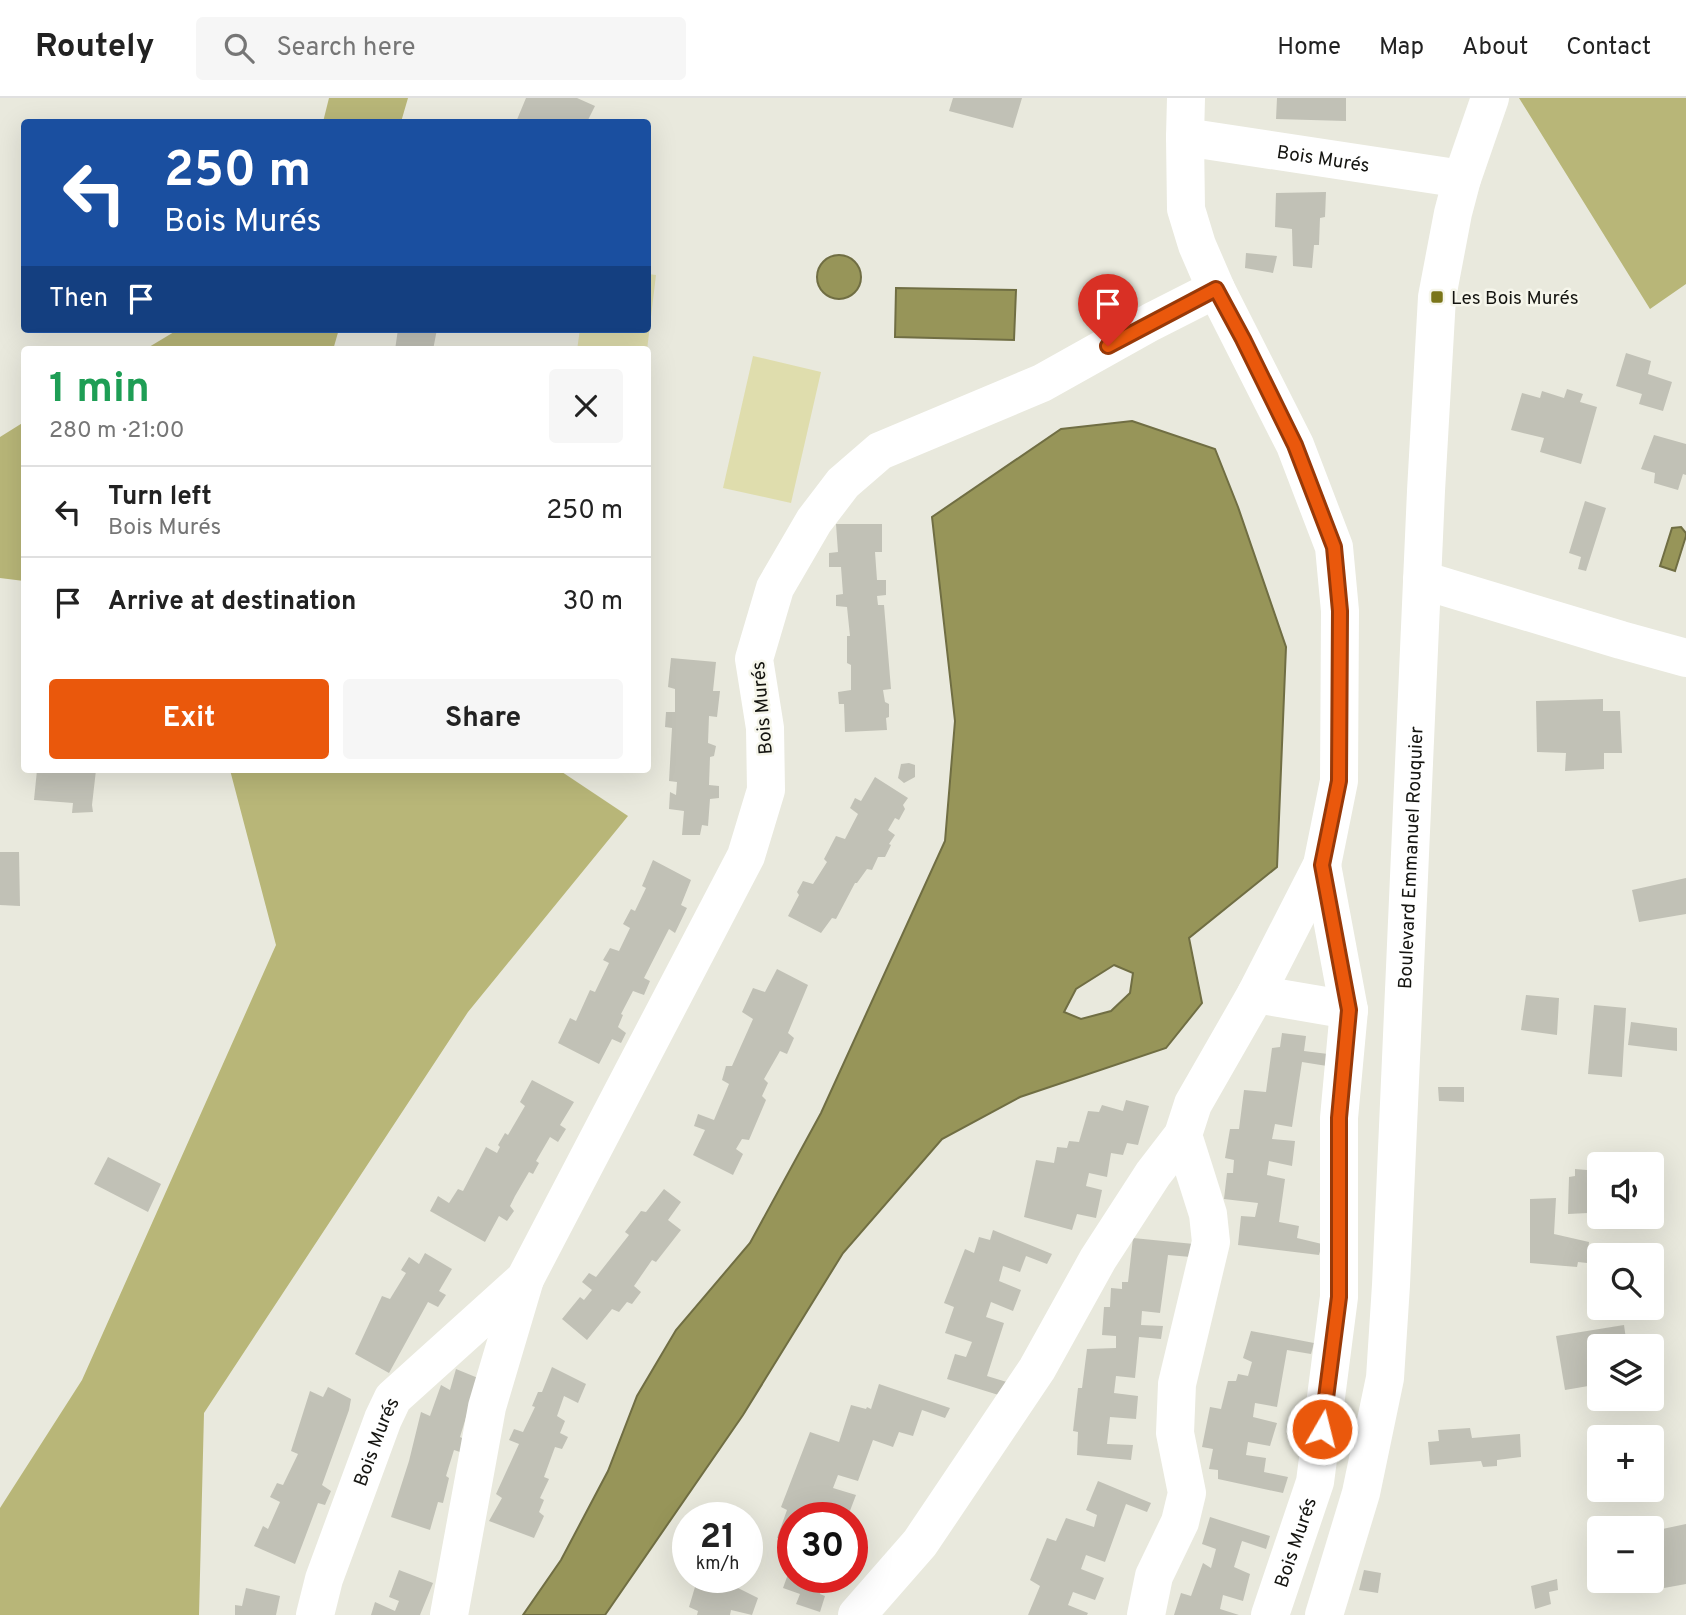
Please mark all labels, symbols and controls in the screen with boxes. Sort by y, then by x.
search box [196,17,686,80]
text: Routely [35,27,154,69]
icon: search [220,29,258,67]
text: Search here [276,32,415,65]
text: Home [1277,33,1341,63]
text: Map [1379,33,1424,63]
text: About [1462,33,1528,63]
text: Contact [1566,33,1651,63]
street label: Bois Murés [1275,141,1371,179]
text: 250 m [164,142,311,204]
icon: left [49,147,140,238]
text: Bois Murés [164,203,322,243]
pin [1078,274,1138,346]
icon: arrive [122,280,160,318]
text: Then [49,283,108,316]
icon: arrive [1089,285,1127,323]
place label: Les Bois Murés [1451,287,1579,311]
marker: Les Bois Murés [1429,289,1445,305]
text: 1 min [49,364,150,417]
button: close [549,369,623,443]
text: 280 m · 21:00 [49,417,185,446]
text: Turn left [108,481,212,514]
icon: left [49,493,87,531]
text: 250 m [546,495,623,528]
text: Bois Murés [108,514,221,543]
icon: arrive [49,584,87,622]
text: Arrive at destination [108,586,356,619]
text: 30 m [563,586,623,619]
street label: Bois Murés [747,660,779,755]
button: Exit [49,679,329,759]
button: Share [343,679,623,759]
street label: Boulevard Emmanuel Rouquier [1394,725,1430,990]
map controls [1587,1152,1664,1593]
button: sound [1587,1152,1664,1229]
button: search [1587,1243,1664,1320]
button: layers [1587,1334,1664,1411]
position arrow [1285,1392,1359,1466]
street label: Bois Murés [349,1394,406,1490]
button: + [1587,1425,1664,1502]
street label: Bois Murés [1270,1494,1323,1591]
speed limit sign: 30 [777,1502,868,1593]
text: 21 [700,1516,735,1560]
button: − [1587,1516,1664,1593]
text: km/h [696,1553,739,1576]

